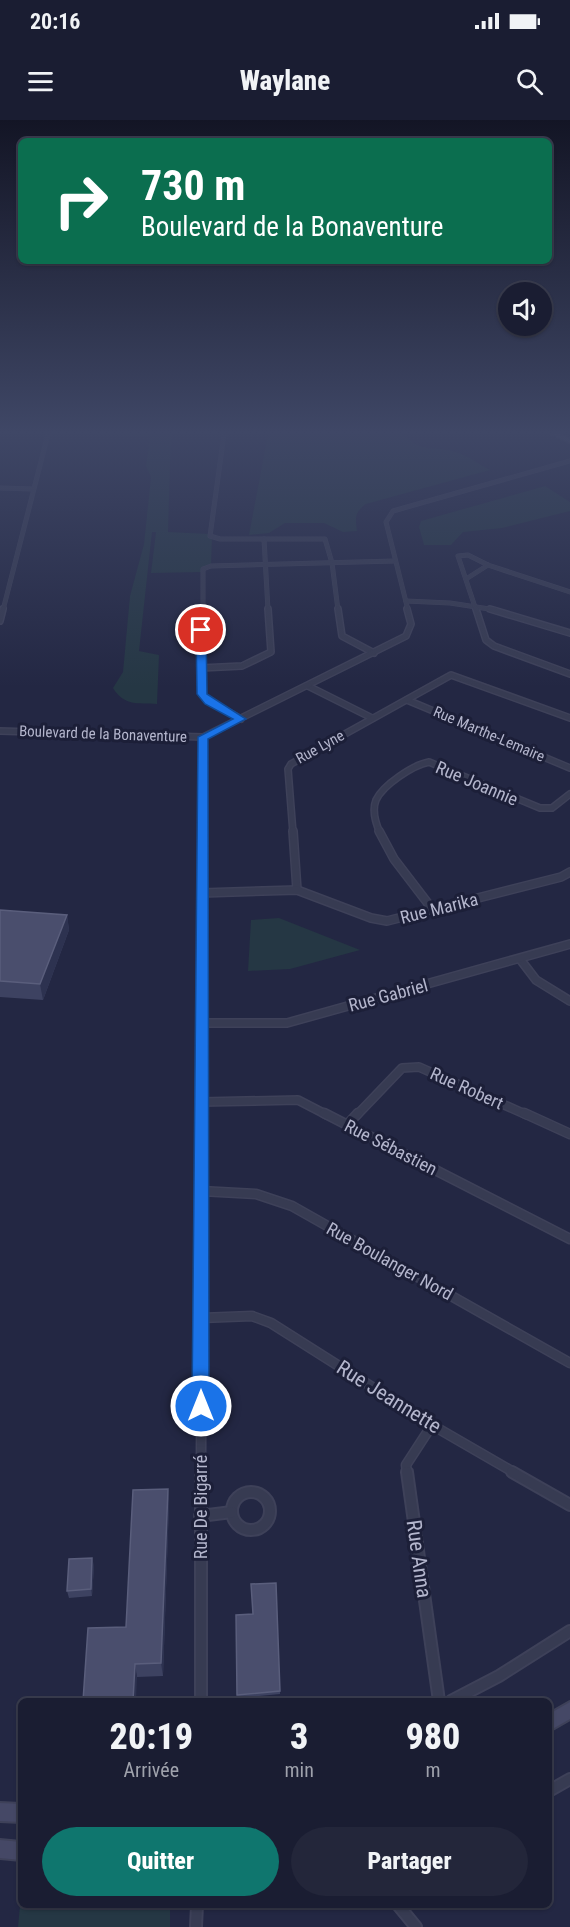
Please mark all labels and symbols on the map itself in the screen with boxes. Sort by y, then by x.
pin [175,604,226,655]
street label: Rue Marthe-Lemaire [431,702,547,766]
street label: Boulevard de la Bonaventure [19,722,187,746]
street label: Rue Lyne [293,726,347,768]
street label: Rue Joannie [433,756,521,810]
street label: Rue Marika [398,888,480,928]
street label: Rue Gabriel [346,974,430,1016]
street label: Rue Robert [427,1063,507,1113]
street label: Rue Sébastien [341,1115,441,1179]
street label: Rue Boulanger Nord [323,1218,457,1304]
street label: Rue Jeannette [332,1355,446,1439]
position arrow [169,1374,233,1438]
street label: Rue De Bigarré [190,1455,211,1559]
street label: Rue Anna [402,1518,436,1600]

